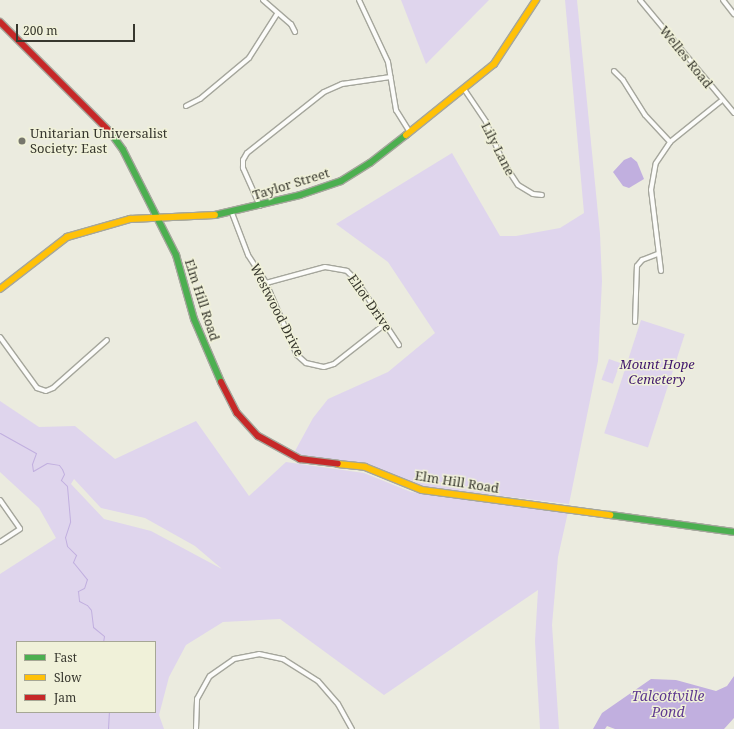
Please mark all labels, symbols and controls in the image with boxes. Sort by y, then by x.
scale bar [18,16,137,42]
text: 200 m [23,22,58,39]
street label: Welles Road [656,23,716,91]
street label: Lily Lane [478,120,518,178]
place label: Unitarian Universalist Society: East [30,126,167,157]
marker: Unitarian Universalist Society: East [17,136,27,146]
street label: Taylor Street [251,165,331,203]
street label: Elm Hill Road [181,257,223,343]
street label: Westwood Drive [247,261,307,359]
street label: Eliot Drive [345,272,395,334]
park label: Mount Hope Cemetery [619,357,695,388]
street label: Elm Hill Road [414,468,500,496]
legend [16,641,156,713]
text: Fast [54,649,77,666]
text: Slow [54,669,82,686]
water label: Talcottville Pond [632,688,704,720]
text: Jam [54,689,76,706]

